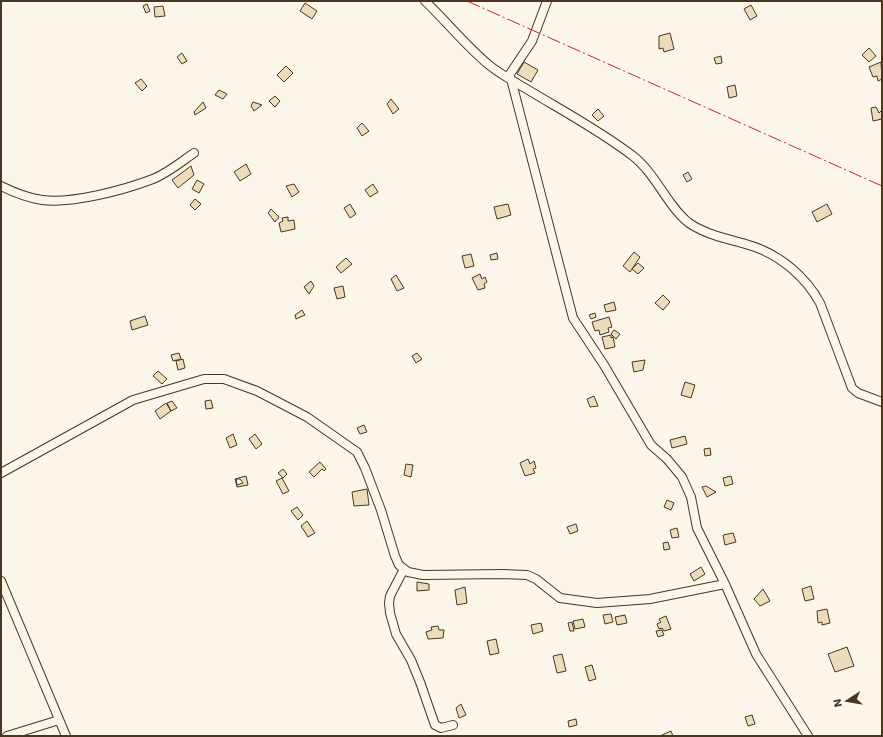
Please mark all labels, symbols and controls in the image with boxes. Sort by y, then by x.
north arrow [827,681,867,721]
text: N [831,698,845,708]

